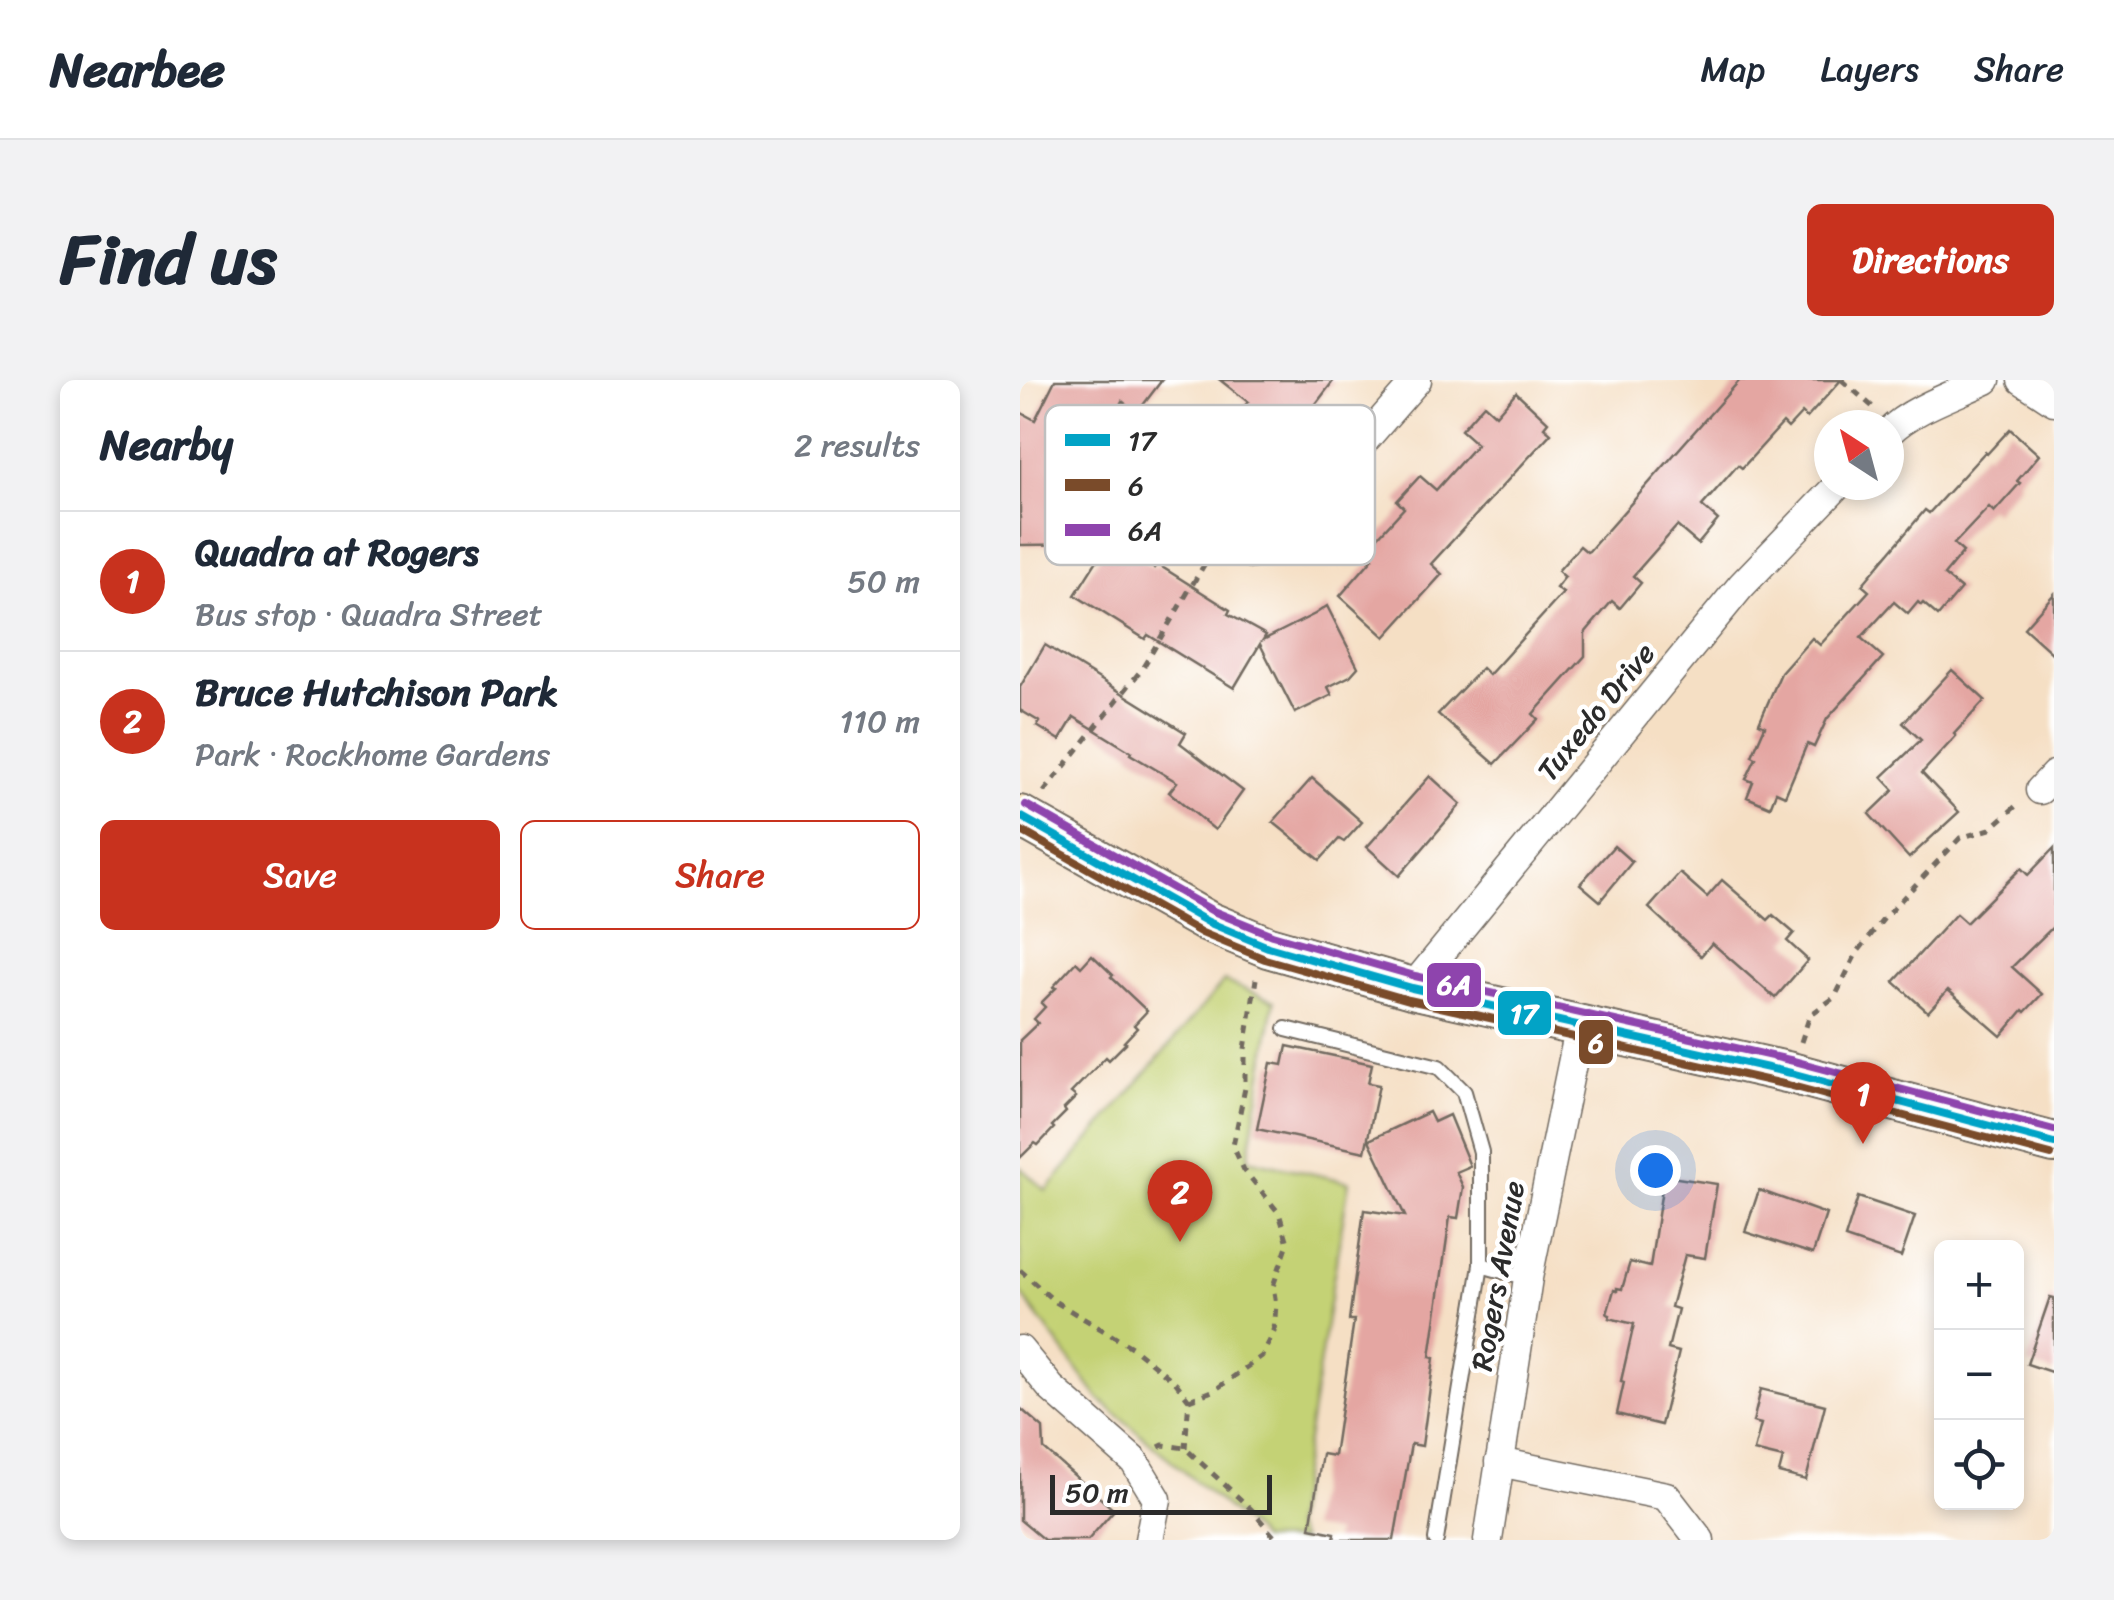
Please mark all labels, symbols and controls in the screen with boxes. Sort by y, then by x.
text: Nearbee [50,27,225,112]
text: Map [1701,38,1765,100]
text: Layers [1820,38,1919,100]
text: Share [1974,38,2064,100]
text: Find us [60,198,277,322]
button: Directions [1807,204,2054,316]
legend [1045,405,1375,565]
text: Nearby [100,408,233,482]
north arrow [1814,410,1904,500]
text: 17 [1128,416,1158,465]
text: 2 results [794,417,920,474]
text: 6 [1128,461,1144,510]
text: 6A [1128,506,1162,555]
text: Quadra at Rogers [195,519,479,586]
text: 1 [126,553,139,610]
text: 50 m [847,553,920,610]
text: Bus stop · Quadra Street [195,586,543,643]
street label: Tuxedo Drive [1522,630,1670,794]
text: Bruce Hutchison Park [195,659,558,726]
text: 2 [123,693,142,750]
text: 110 m [839,693,920,750]
text: Park · Rockhome Gardens [195,726,550,783]
button: Save [100,820,500,930]
button: Share [520,820,920,930]
text: 6A [1436,960,1471,1009]
line badge: 6A [1425,961,1483,1009]
line badge: 17 [1496,989,1553,1037]
text: 17 [1510,989,1540,1038]
line badge: 6 [1577,1018,1615,1066]
text: 6 [1587,1018,1604,1067]
pin: 1 [1830,1062,1896,1144]
your location [1630,1145,1681,1196]
pin: 2 [1148,1160,1212,1242]
street label: Rogers Avenue [1455,1177,1541,1375]
map controls [1934,1240,2024,1510]
button: + [1934,1240,2024,1330]
button: − [1934,1330,2024,1420]
button: locate [1934,1420,2024,1510]
text: 50 m [1065,1468,1129,1517]
scale bar [1050,1470,1272,1514]

